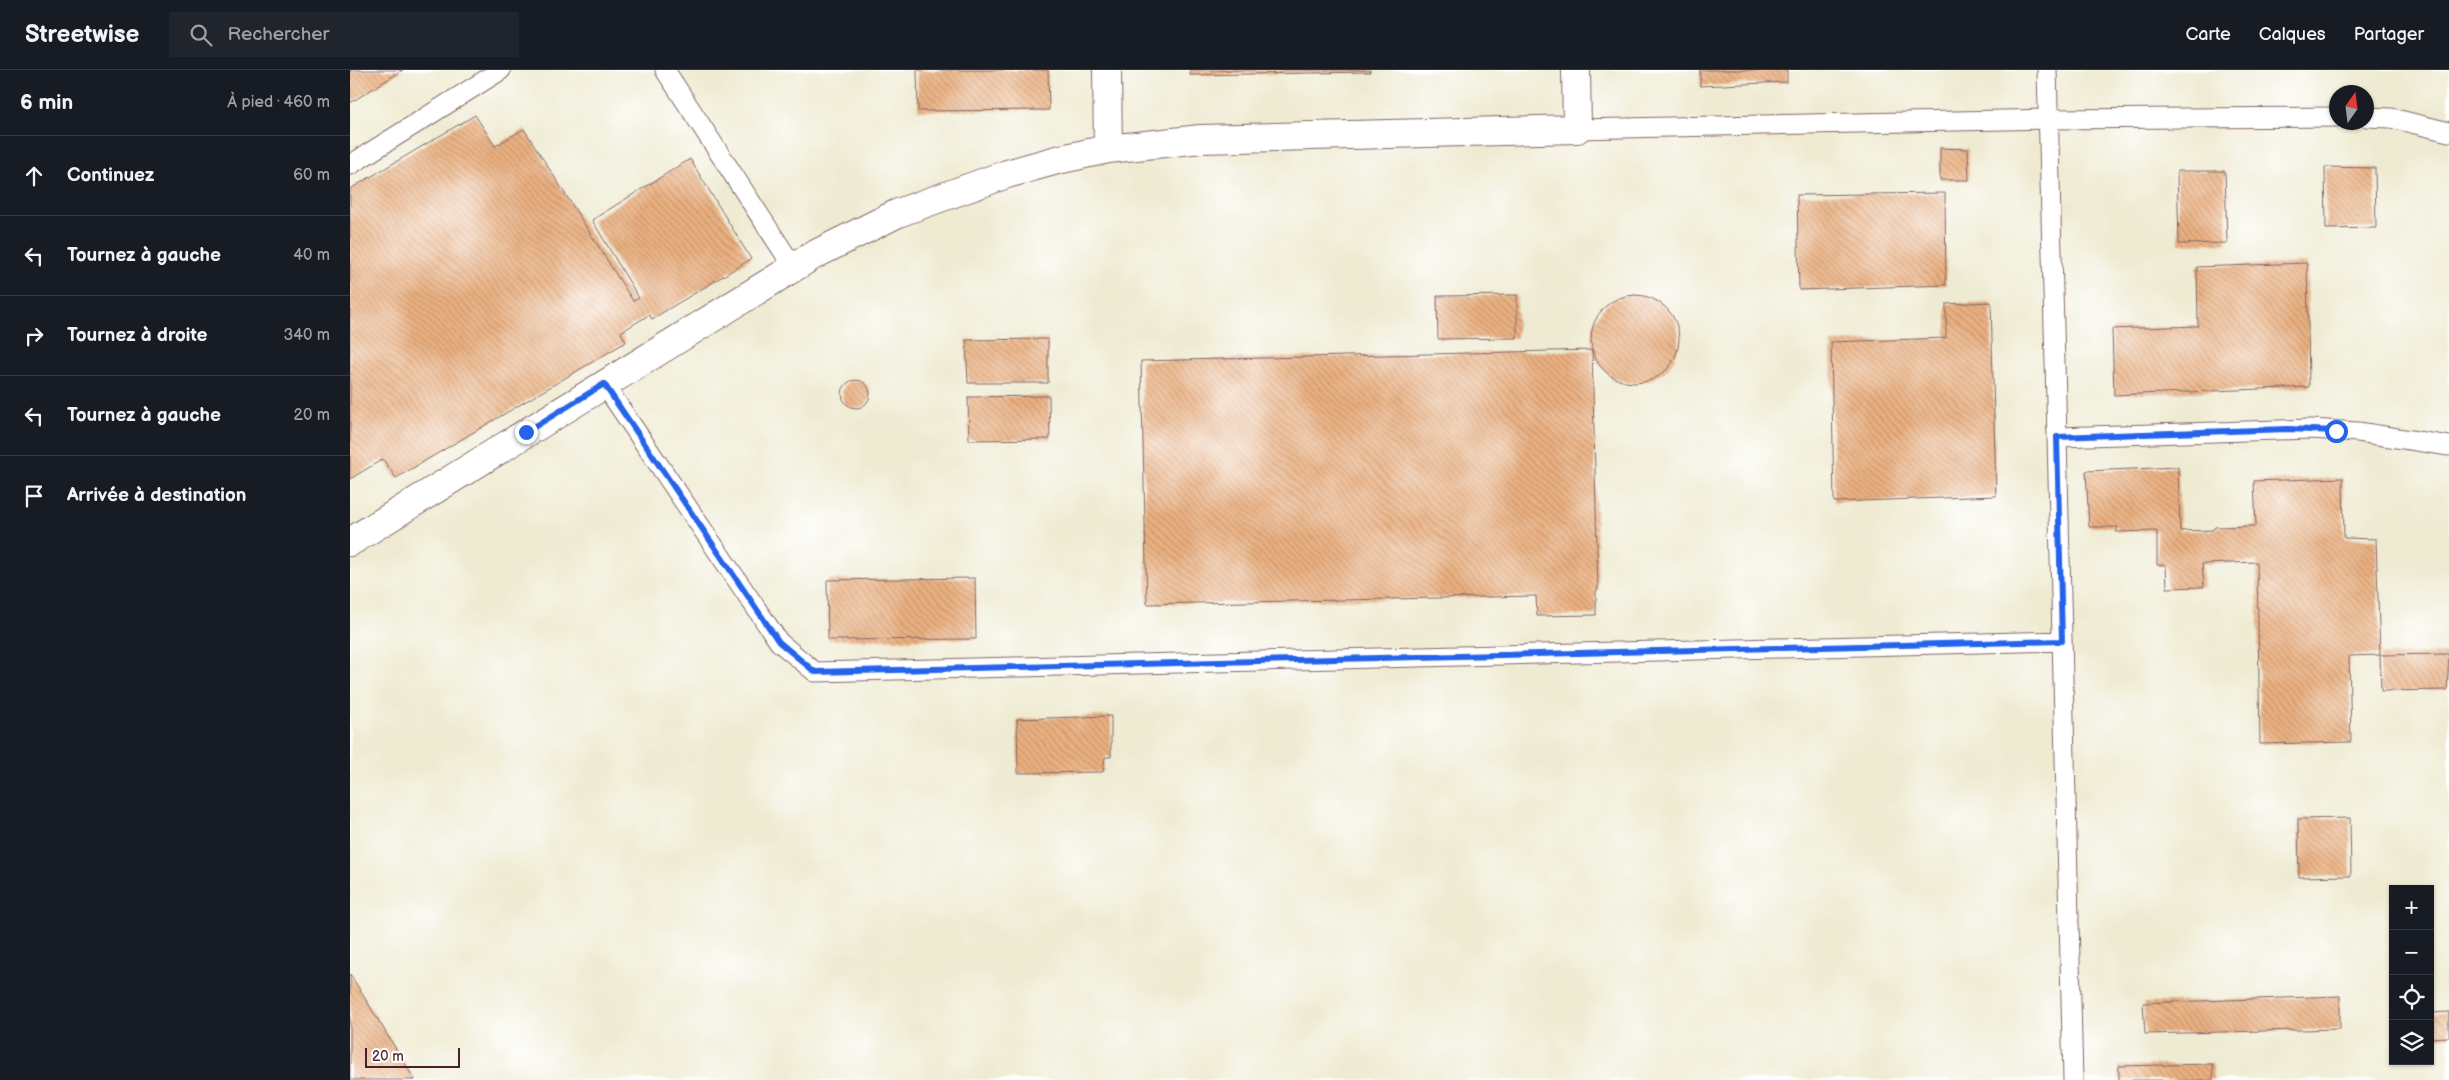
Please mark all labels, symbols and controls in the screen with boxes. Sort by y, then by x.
search box [169,12,519,57]
text: Streetwise [25,20,139,49]
icon: search [187,21,215,49]
text: Rechercher [227,23,329,46]
text: Carte [2185,24,2231,45]
text: Calques [2259,24,2326,45]
text: Partager [2354,24,2424,45]
north arrow [2329,85,2374,130]
text: 6 min [20,90,73,115]
text: À pied · 460 m [227,93,330,112]
icon: ahead [20,162,48,190]
text: Continuez [67,164,154,187]
text: 60 m [293,166,330,185]
icon: left [20,242,48,270]
text: Tournez à gauche [67,244,221,267]
text: 40 m [293,246,330,265]
icon: right [20,322,48,350]
text: Tournez à droite [67,324,208,347]
text: 340 m [283,326,330,345]
icon: left [20,402,48,430]
text: Tournez à gauche [67,404,221,427]
text: 20 m [294,406,330,425]
route start [2325,420,2348,443]
route end [515,421,538,444]
icon: arrive [20,482,48,510]
text: Arrivée à destination [67,484,246,507]
map controls [2389,885,2434,1065]
button: + [2389,885,2434,930]
button: − [2389,930,2434,975]
button: locate [2389,975,2434,1020]
button: layers [2389,1020,2434,1065]
scale bar [365,1045,460,1068]
text: 20 m [372,1048,404,1065]

